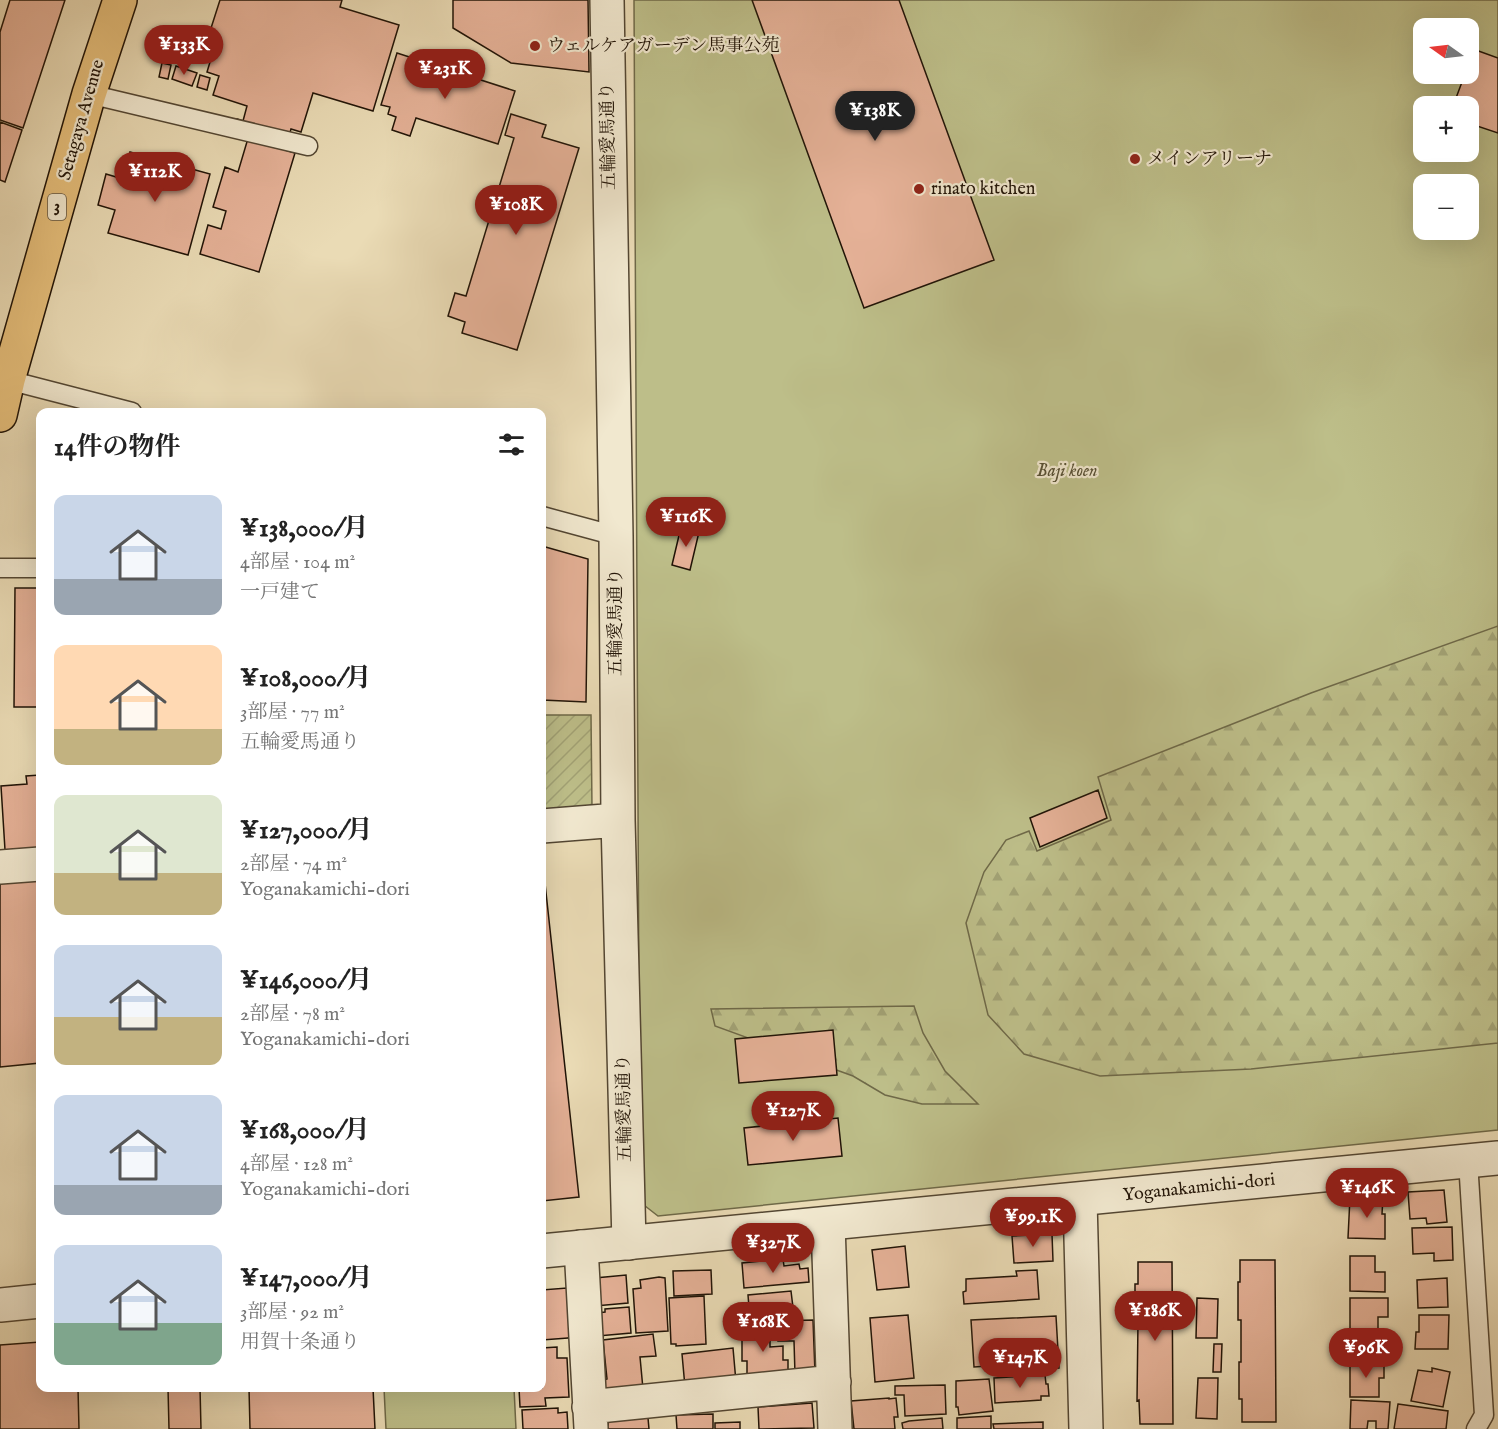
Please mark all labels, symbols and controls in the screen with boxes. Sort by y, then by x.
north arrow [1413,18,1479,84]
map controls [1413,18,1479,240]
pin: ¥133K [142,25,226,76]
text: ¥133K [158,32,210,57]
place label: ウェルケアガーデン馬事公苑 [547,35,779,58]
marker: ウェルケアガーデン馬事公苑 [528,39,542,53]
pin: ¥231K [403,49,487,100]
text: ¥231K [418,56,472,81]
street label: Setagaya Avenue [54,57,110,183]
street label: 五輪愛馬通り [597,82,621,190]
pin: ¥138K [833,91,917,142]
button: + [1413,96,1479,162]
text: ¥138K [849,98,901,123]
place label: メインアリーナ [1147,148,1272,171]
pin: ¥112K [113,152,197,203]
marker: メインアリーナ [1128,152,1142,166]
text: ¥112K [128,159,182,184]
button: − [1413,174,1479,240]
place label: rinato kitchen [931,178,1036,201]
marker: rinato kitchen [912,182,926,196]
pin: ¥108K [474,185,558,236]
text: ¥108K [489,192,543,217]
road number: 3 [48,194,66,220]
icon: filters [495,428,528,461]
text: 14件の物件 [54,431,180,464]
park label: Baji koen [1037,460,1097,483]
pin: ¥116K [644,497,728,548]
text: ¥116K [660,504,712,529]
text: ¥138,000/月 [240,512,369,545]
icon: home [102,519,174,591]
text: 4部屋 · 104 m² [240,550,355,575]
street label: 五輪愛馬通り [605,568,628,676]
text: 一戸建て [240,580,320,605]
text: ¥108,000/月 [240,662,372,695]
icon: home [102,669,174,741]
text: 3部屋 · 77 m² [240,700,345,725]
text: 五輪愛馬通り [240,730,360,755]
text: ¥127,000/月 [240,814,373,847]
icon: home [102,819,174,891]
text: 2部屋 · 74 m² [240,852,347,877]
text: Yoganakamichi-dori [240,877,410,902]
text: ¥146,000/月 [240,964,372,997]
icon: home [102,969,174,1041]
text: 2部屋 · 78 m² [240,1002,345,1027]
text: Yoganakamichi-dori [240,1027,410,1052]
street label: 五輪愛馬通り [613,1054,637,1162]
pin: ¥127K [751,1091,835,1142]
text: ¥127K [765,1098,821,1123]
text: ¥168,000/月 [240,1114,370,1147]
icon: home [102,1119,174,1191]
text: 4部屋 · 128 m² [240,1152,353,1177]
pin: ¥146K [1325,1168,1409,1219]
street label: Yoganakamichi-dori [1122,1169,1276,1207]
text: ¥146K [1340,1175,1394,1200]
text: Yoganakamichi-dori [240,1177,410,1202]
pin: ¥99.1K [984,1197,1082,1248]
text: ¥99.1K [1004,1204,1062,1229]
pin: ¥327K [731,1223,815,1274]
text: ¥327K [745,1230,801,1255]
text: ¥147,000/月 [240,1262,373,1295]
icon: home [102,1269,174,1341]
pin: ¥186K [1113,1291,1197,1342]
text: ¥186K [1129,1298,1181,1323]
text: 3部屋 · 92 m² [240,1300,344,1325]
pin: ¥168K [721,1302,805,1353]
text: ¥168K [737,1309,789,1334]
pin: ¥96K [1330,1328,1402,1379]
text: 用賀十条通り [240,1330,360,1355]
text: ¥96K [1343,1335,1389,1360]
pin: ¥147K [978,1338,1062,1389]
text: ¥147K [992,1345,1048,1370]

